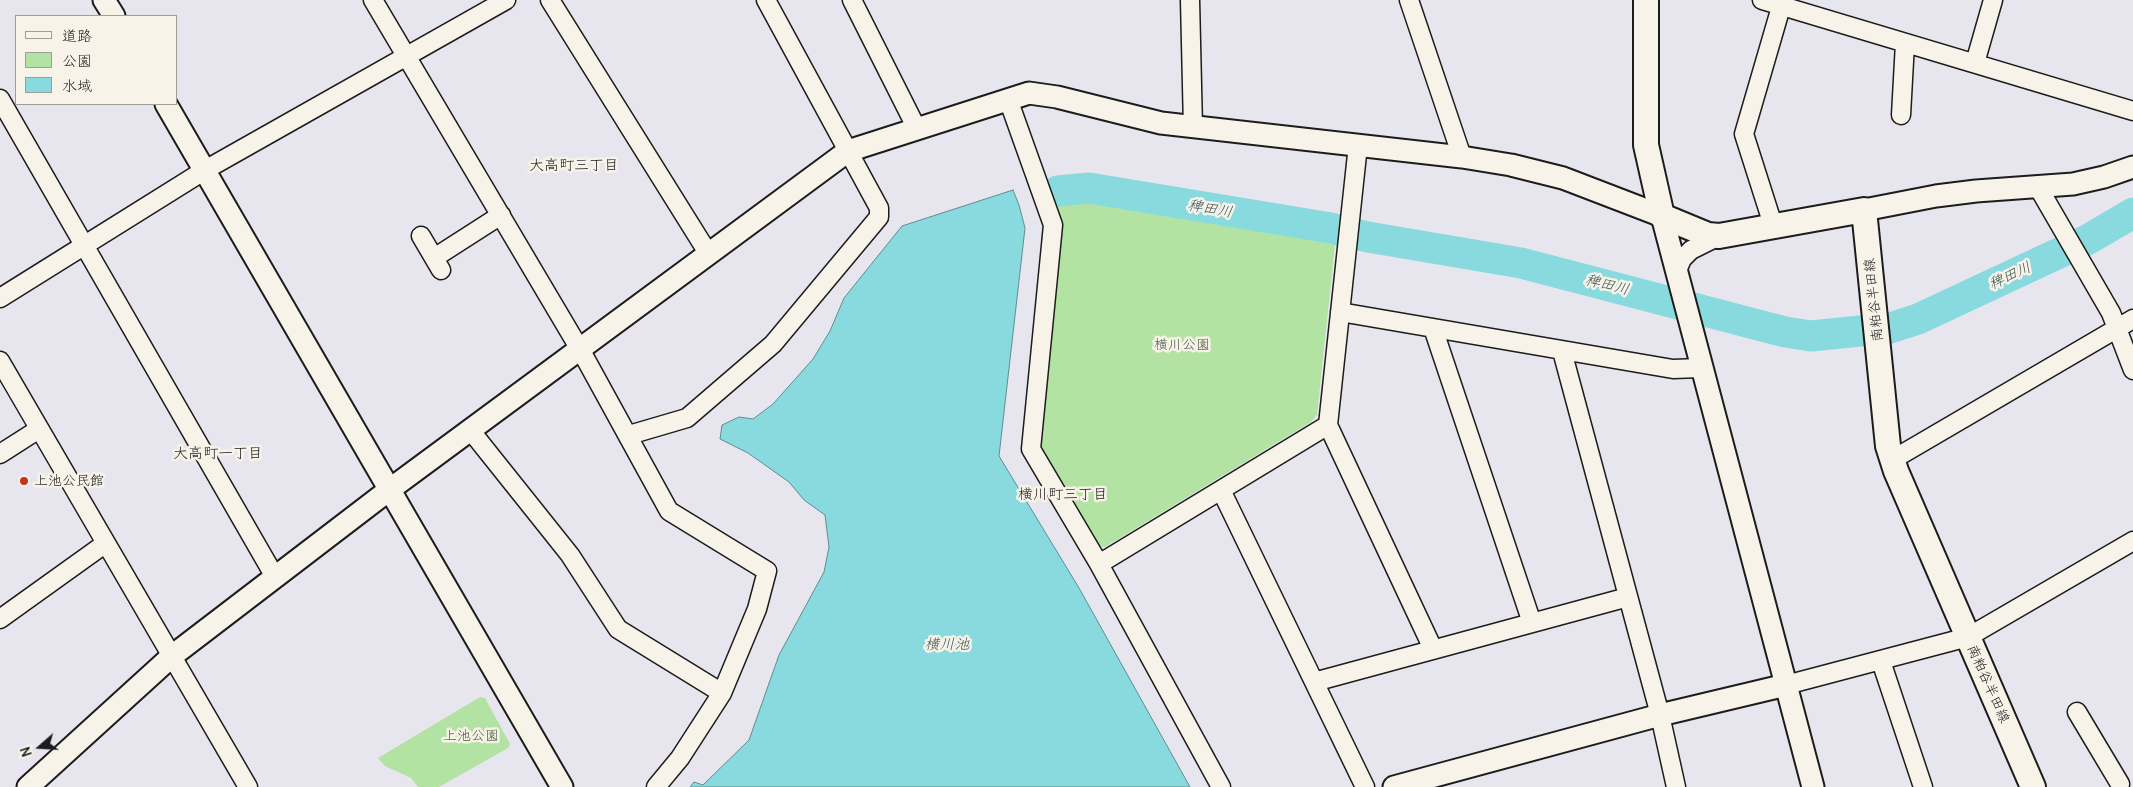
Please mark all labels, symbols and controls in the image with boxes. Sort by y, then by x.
legend [15,15,178,105]
text: 道路 [62,26,92,45]
text: 公園 [62,51,92,70]
text: 水域 [62,76,92,95]
district label: 大高町三丁目 [529,157,619,175]
water label: 稗田川 [1186,196,1234,222]
street label: 南粕谷半田線 [1861,257,1887,343]
water label: 稗田川 [1986,258,2034,294]
water label: 稗田川 [1583,271,1631,299]
park label: 横川公園 [1154,337,1210,353]
district label: 大高町一丁目 [173,445,263,463]
place label: 上池公民館 [34,473,104,489]
marker: 上池公民館 [18,475,30,487]
district label: 横川町三丁目 [1018,486,1108,504]
water label: 横川池 [925,636,969,654]
street label: 南粕谷半田線 [1963,642,2013,726]
north arrow [15,722,65,772]
park label: 上池公園 [443,728,499,744]
text: N [16,744,36,759]

